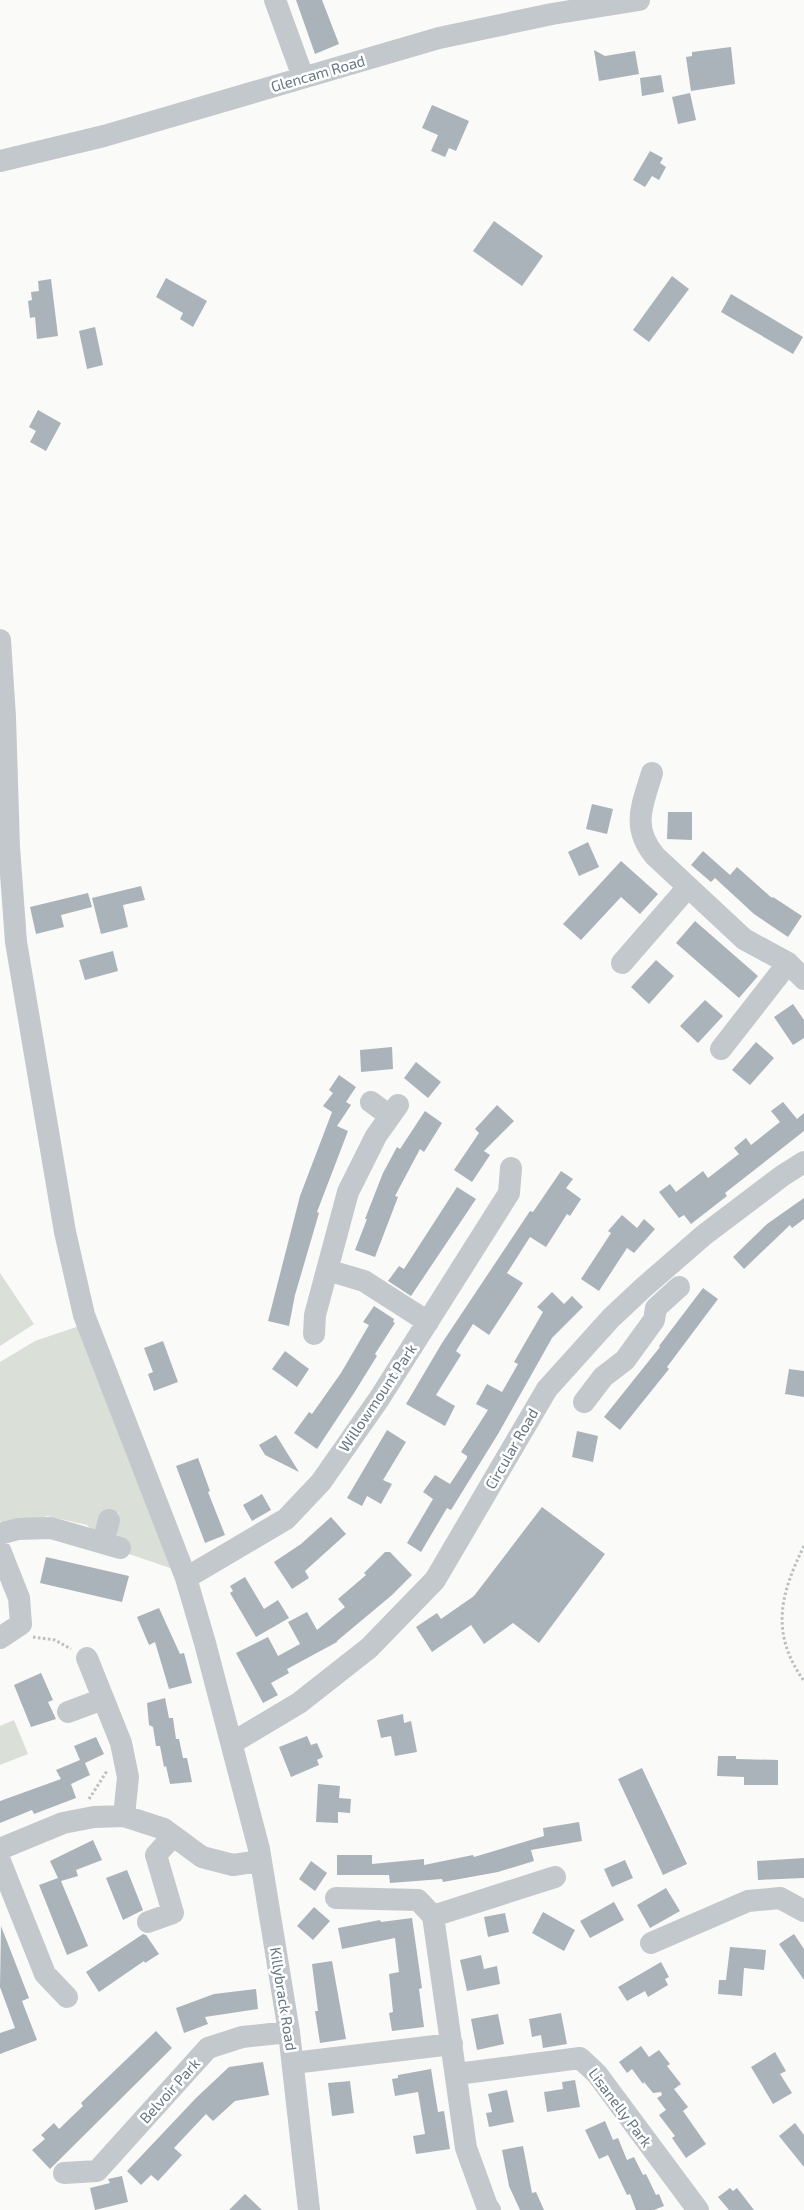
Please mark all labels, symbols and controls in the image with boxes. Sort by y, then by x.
street label: Glencam Road [269,51,367,95]
street label: Willowmount Park [334,1340,420,1455]
street label: Circular Road [481,1405,541,1492]
street label: Killybrack Road [267,1946,301,2052]
street label: Belvoir Park [135,2054,203,2127]
street label: Lisanelly Park [585,2064,657,2151]

